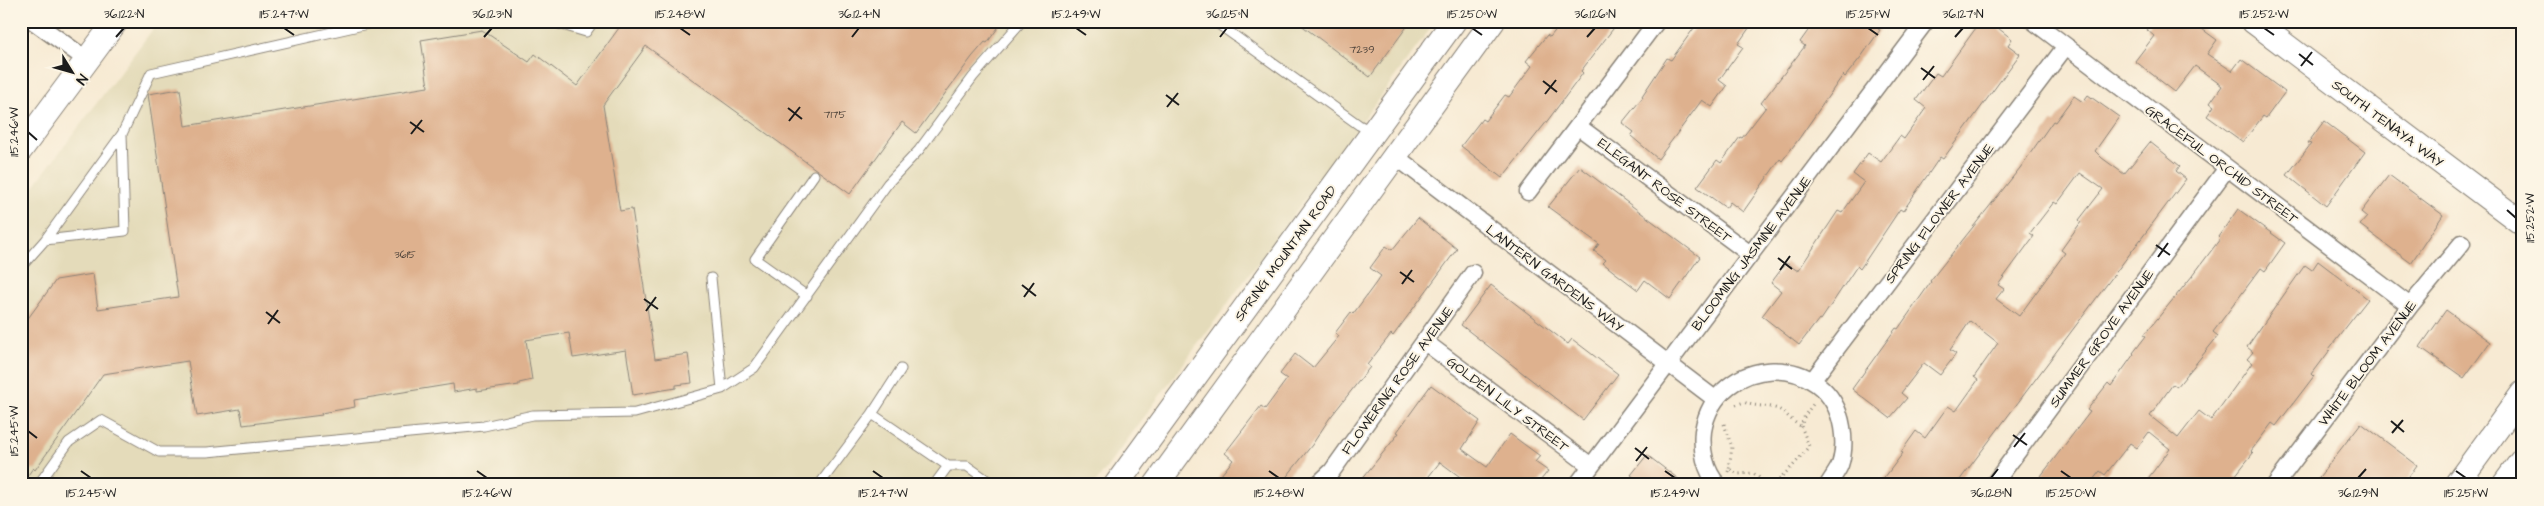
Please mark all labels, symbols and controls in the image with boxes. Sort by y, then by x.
text: 36.122°N [104,6,145,23]
text: 115.247°W [259,6,310,23]
text: 36.123°N [472,6,512,23]
text: 115.248°W [655,6,706,23]
text: 36.124°N [838,6,881,23]
text: 115.249°W [1051,6,1101,23]
text: 36.125°N [1206,6,1249,23]
text: 115.250°W [1447,6,1498,23]
text: 36.126°N [1574,6,1616,23]
text: 115.251°W [1846,6,1891,23]
text: 36.127°N [1942,6,1984,23]
text: 115.252°W [2239,6,2289,23]
house number: 7239 [1350,42,1374,57]
north arrow [48,48,98,98]
text: N [71,70,92,89]
street label: SOUTH TENAYA WAY [2327,75,2448,173]
street label: GRACEFUL ORCHID STREET [2141,100,2302,229]
text: 115.246°W [6,106,23,157]
house number: 7175 [824,107,847,122]
street label: ELEGANT ROSE STREET [1593,134,1736,248]
street label: SPRING FLOWER AVENUE [1880,139,2000,288]
street label: BLOOMING JASMINE AVENUE [1687,172,1817,335]
street label: SPRING MOUNTAIN ROAD [1230,182,1342,326]
text: 115.252°W [2522,193,2539,243]
street label: LANTERN GARDENS WAY [1481,220,1628,338]
house number: 3615 [394,247,416,262]
street label: SUMMER GROVE AVENUE [2045,265,2159,412]
street label: WHITE BLOOM AVENUE [2314,296,2422,431]
street label: FLOWERING ROSE AVENUE [1337,301,1459,459]
street label: GOLDEN LILY STREET [1442,352,1573,458]
text: 115.245°W [6,405,23,456]
text: 115.245°W [66,485,117,502]
text: 115.246°W [462,485,513,502]
text: 115.247°W [858,485,909,502]
text: 115.248°W [1254,485,1305,502]
text: 115.249°W [1650,485,1700,502]
text: 36.128°N [1970,485,2012,502]
text: 115.250°W [2046,485,2097,502]
text: 36.129°N [2338,485,2379,502]
text: 115.251°W [2444,485,2489,502]

